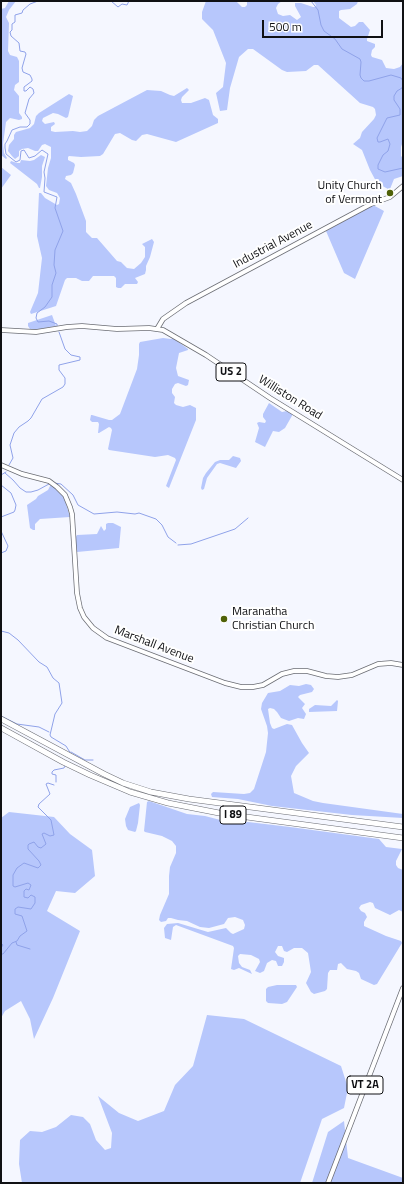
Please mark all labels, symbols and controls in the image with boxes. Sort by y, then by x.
scale bar [264,12,385,38]
text: 500 m [269,17,302,36]
place label: Unity Church of Vermont [318,179,382,207]
marker: Unity Church of Vermont [385,188,395,198]
street label: Industrial Avenue [231,218,315,272]
road number: US 2 [216,363,246,381]
street label: Williston Road [255,373,325,423]
place label: Maranatha Christian Church [232,605,314,633]
marker: Maranatha Christian Church [219,614,229,624]
street label: Marshall Avenue [112,623,196,667]
road number: I 89 [220,806,246,824]
road number: VT 2A [347,1076,383,1094]

